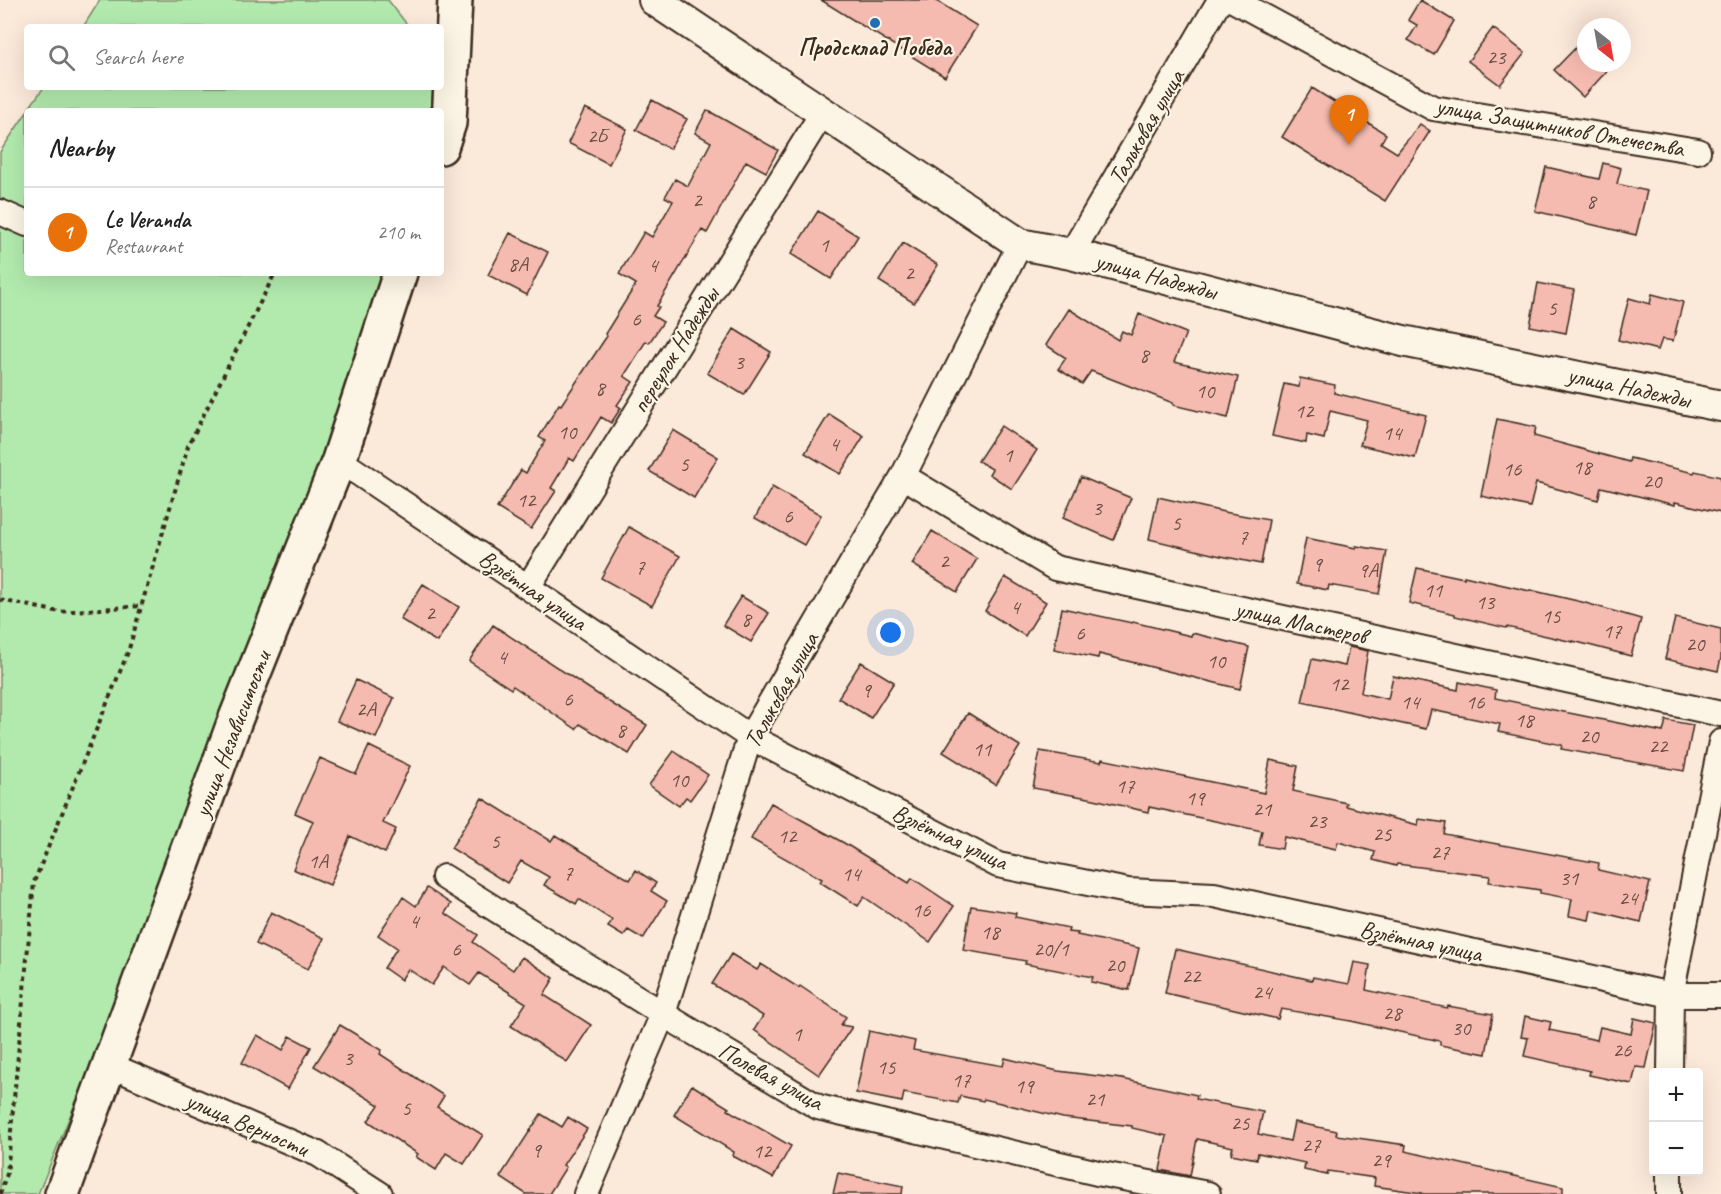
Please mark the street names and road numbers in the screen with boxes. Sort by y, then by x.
street label: Тальковая улица [1101,63,1192,190]
street label: улица Защитников Отечества [1432,90,1688,164]
street label: улица Надежды [1090,245,1222,307]
street label: переулок Надежды [624,279,727,419]
street label: улица Надежды [1563,359,1695,415]
street label: Взлётная улица [473,543,594,639]
street label: улица Мастеров [1231,593,1374,652]
street label: Тальковая улица [737,626,826,753]
street label: улица Независимости [186,644,278,823]
street label: Взлётная улица [887,797,1014,878]
street label: Взлётная улица [1357,913,1486,970]
street label: Полевая улица [713,1035,830,1118]
street label: улица Верности [180,1084,315,1164]

